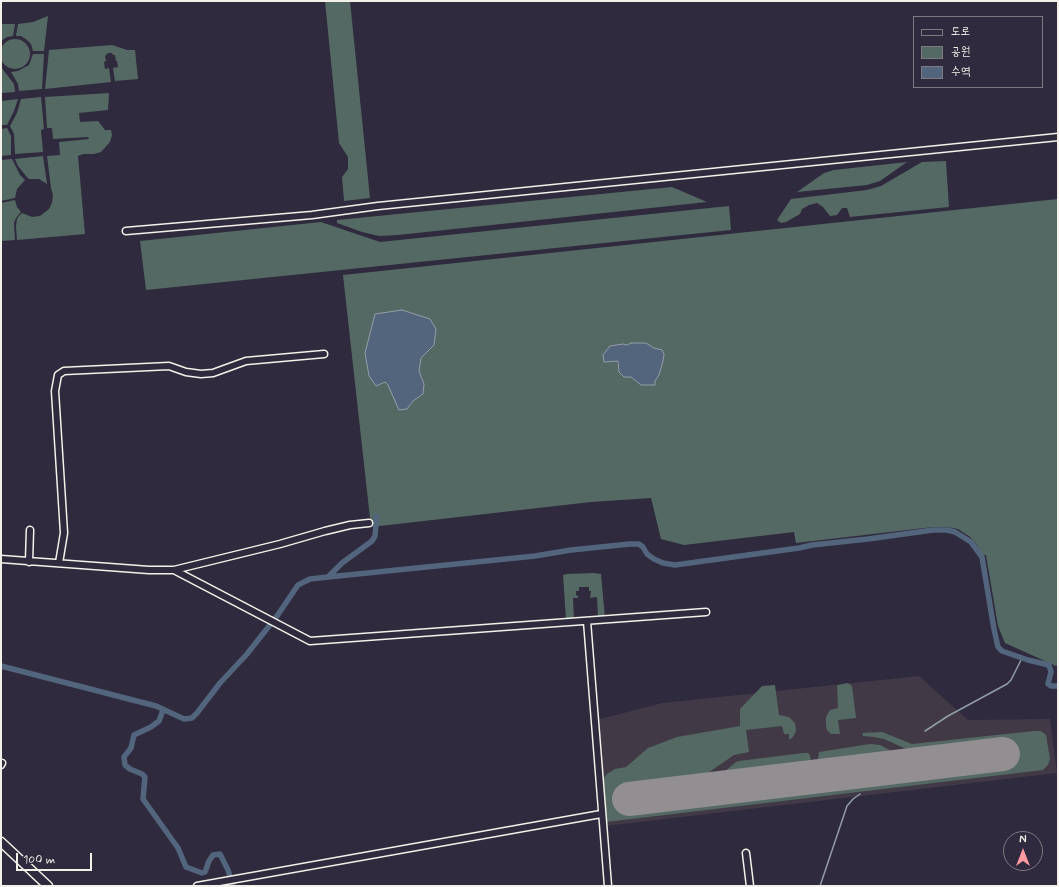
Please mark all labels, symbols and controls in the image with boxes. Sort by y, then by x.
legend [913,16,1043,88]
text: 도로 [951,24,970,40]
text: 공원 [951,44,970,60]
text: 수역 [951,64,970,80]
north arrow [1003,831,1043,871]
text: N [1019,833,1027,847]
scale bar [18,845,94,871]
text: 100 m [23,852,55,868]

